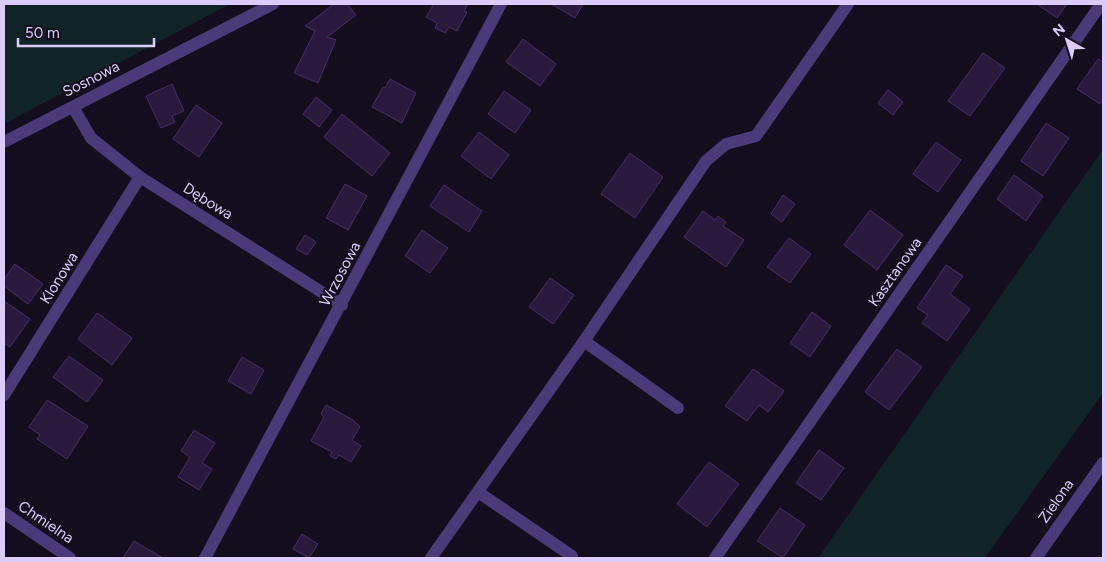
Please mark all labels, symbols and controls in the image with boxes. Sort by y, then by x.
scale bar [18,15,154,47]
north arrow [1042,15,1092,65]
text: N [1050,20,1069,40]
text: 50 m [25,24,60,42]
street label: Sosnowa [60,57,122,101]
street label: Dębowa [180,179,236,223]
street label: Kasztanowa [865,234,925,310]
street label: Wrzosowa [316,239,364,309]
street label: Klonowa [36,249,82,307]
street label: Zielona [1034,476,1078,526]
street label: Chmielna [15,497,77,547]

